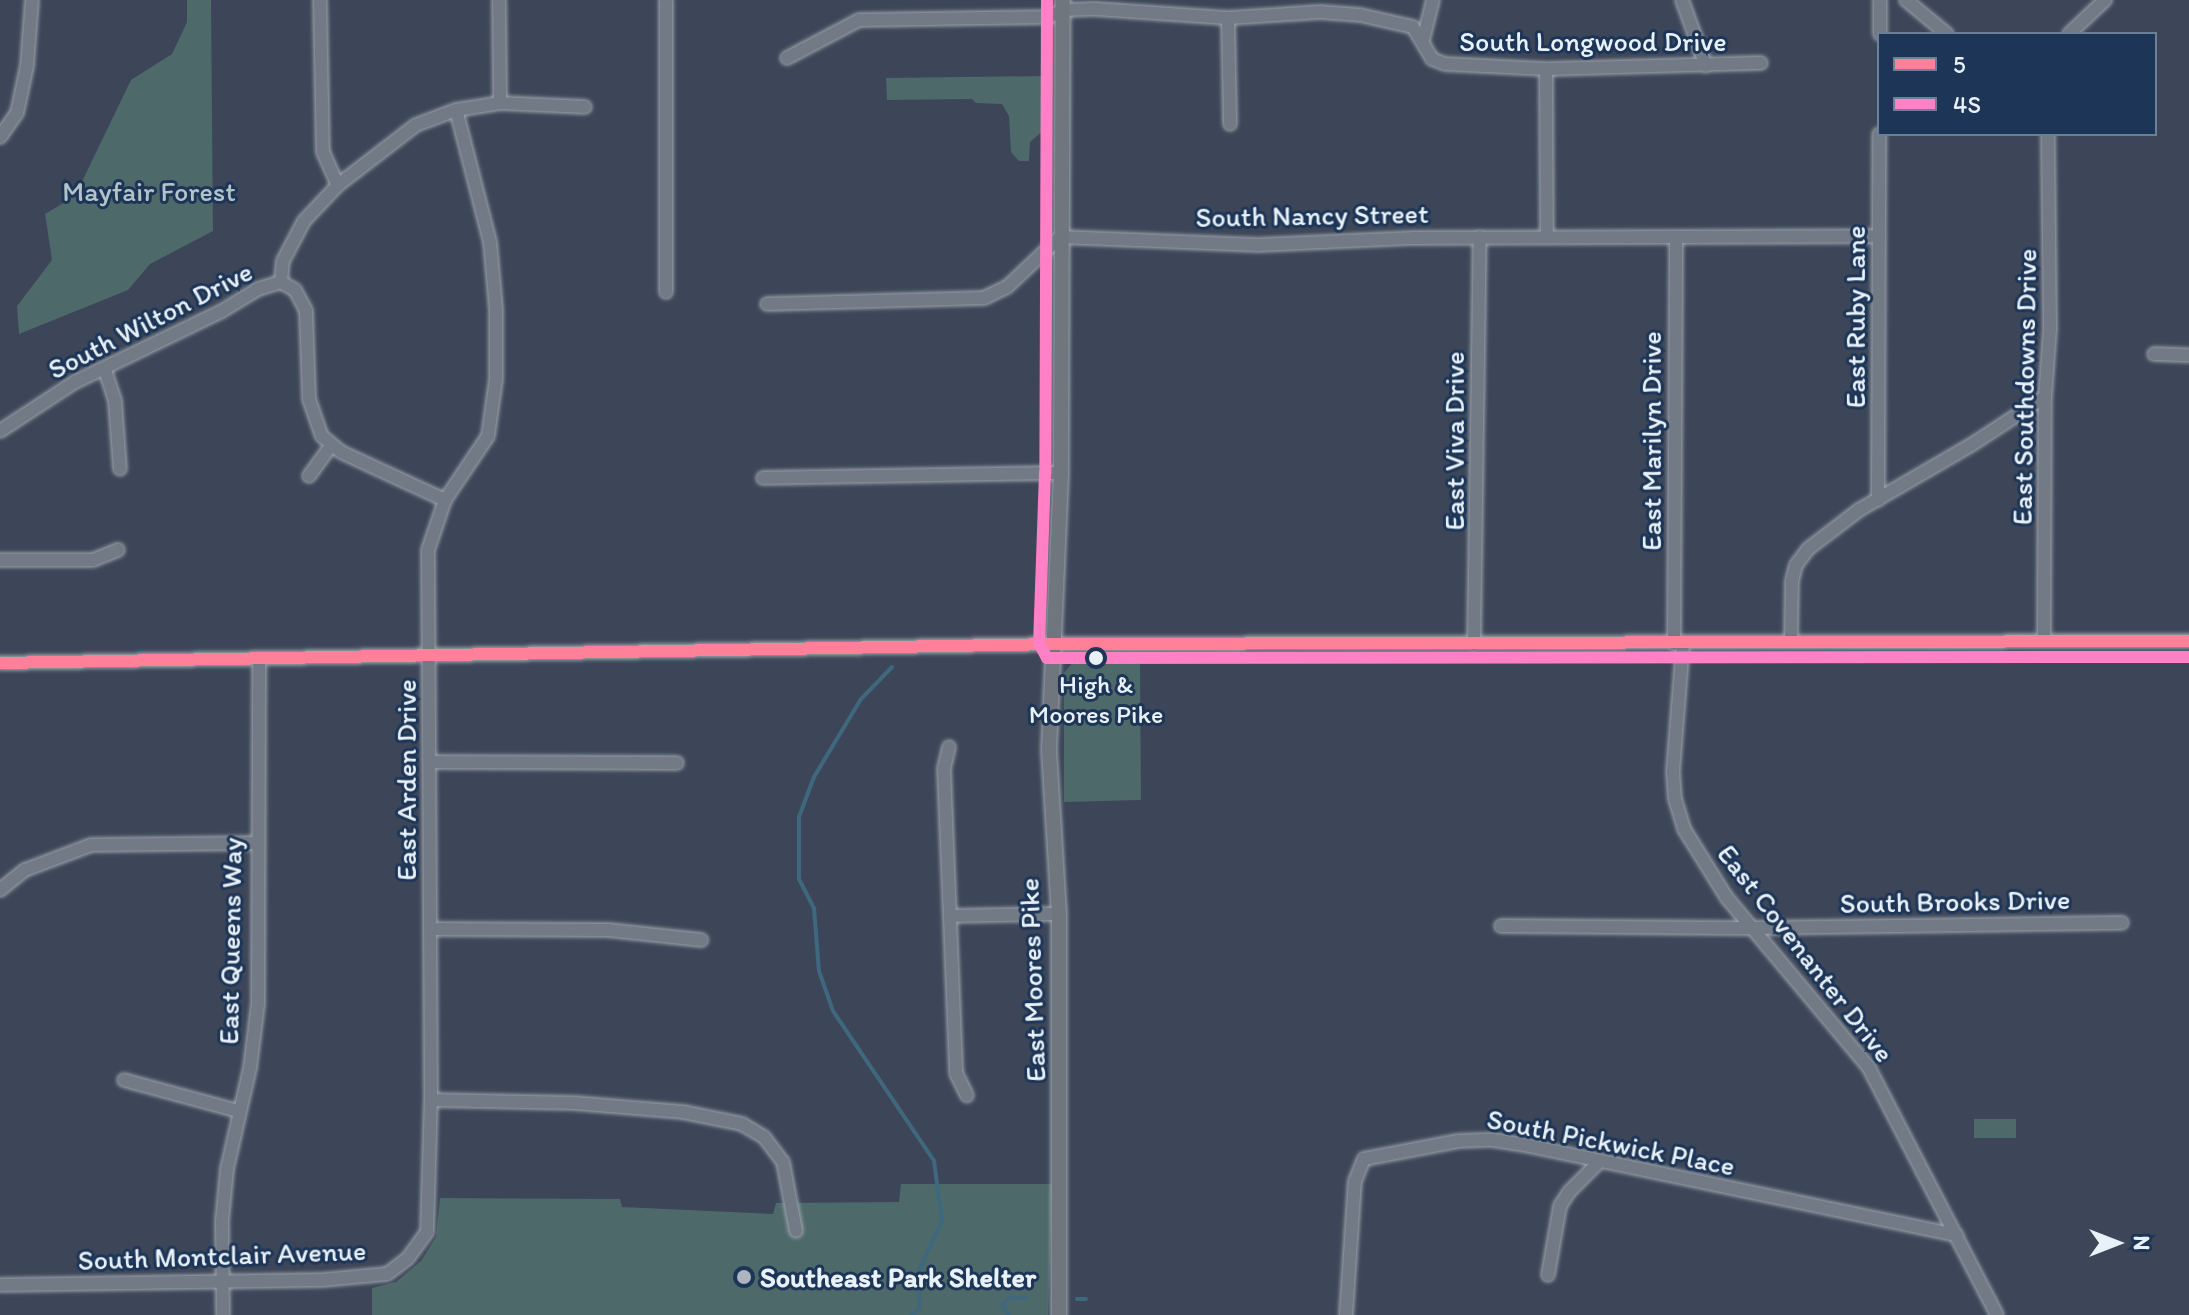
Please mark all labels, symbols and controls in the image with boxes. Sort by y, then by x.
street label: South Longwood Drive [1459,24,1727,58]
legend [1877,32,2157,136]
text: 5 [1953,50,1966,79]
text: 4S [1953,90,1981,119]
park label: Mayfair Forest [62,174,236,208]
street label: South Nancy Street [1196,196,1428,234]
street label: East Ruby Lane [1838,225,1872,409]
street label: East Southdowns Drive [2005,249,2043,525]
street label: South Wilton Drive [42,254,258,386]
street label: East Marilyn Drive [1634,331,1668,551]
street label: East Viva Drive [1437,351,1471,531]
marker: High & Moores Pike [1088,650,1104,666]
place label: High & Moores Pike [1029,669,1163,730]
street label: East Arden Drive [389,679,423,881]
street label: East Queens Way [211,837,249,1045]
street label: East Covenanter Drive [1711,837,1901,1069]
street label: East Moores Pike [1012,877,1052,1083]
street label: South Brooks Drive [1839,882,2071,920]
street label: South Pickwick Place [1484,1102,1738,1182]
north arrow [2077,1203,2157,1283]
street label: South Montclair Avenue [79,1233,365,1277]
text: N [2128,1236,2155,1250]
place label: Southeast Park Shelter [760,1260,1036,1294]
marker: Southeast Park Shelter [735,1268,753,1286]

